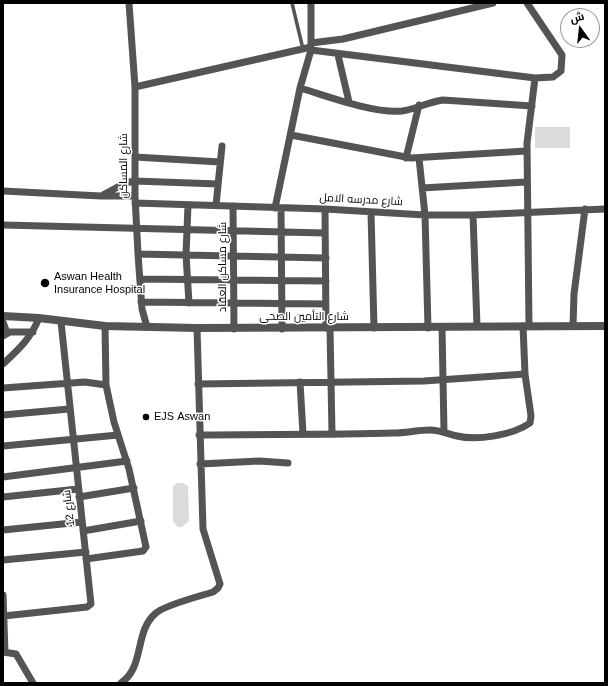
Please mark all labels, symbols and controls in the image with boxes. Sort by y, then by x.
north arrow [560,8,600,48]
text: ش [569,10,586,25]
street label: شارع المساكن [117,133,131,199]
street label: شارع مدرسه الامل [319,191,403,209]
street label: شارع مساكن العقاد [216,222,230,312]
place label: Aswan Health Insurance Hospital [54,270,145,296]
marker: Aswan Health Insurance Hospital [39,277,51,289]
street label: شارع التأمين الصحى [259,310,349,324]
place label: EJS Aswan [154,410,210,424]
marker: EJS Aswan [141,412,151,422]
street label: شارع 12 [60,489,78,527]

